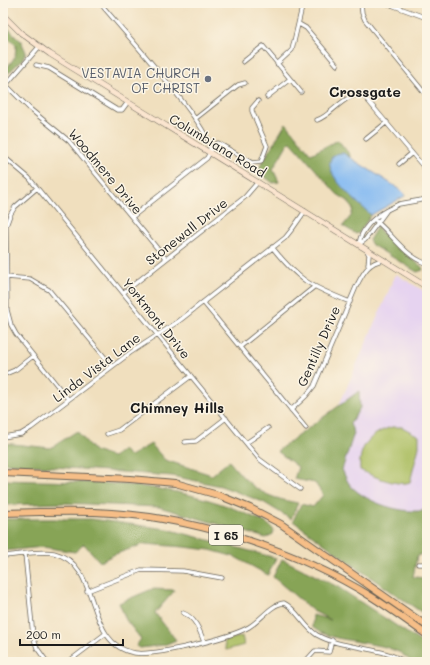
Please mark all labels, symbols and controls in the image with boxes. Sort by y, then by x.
place label: VESTAVIA CHURCH OF CHRIST [81,64,200,96]
marker: VESTAVIA CHURCH OF CHRIST [203,74,213,84]
district label: Crossgate [329,82,401,101]
street label: Columbiana Road [167,109,269,181]
street label: Woodmere Drive [65,125,147,217]
street label: Stonewall Drive [142,194,230,268]
street label: Yorkmont Drive [119,274,195,362]
street label: Gentilly Drive [293,303,343,389]
street label: Linda Vista Lane [49,329,143,405]
district label: Chimney Hills [130,398,224,417]
road number: I 65 [209,525,243,545]
scale bar [20,621,123,647]
text: 200 m [26,626,61,642]

